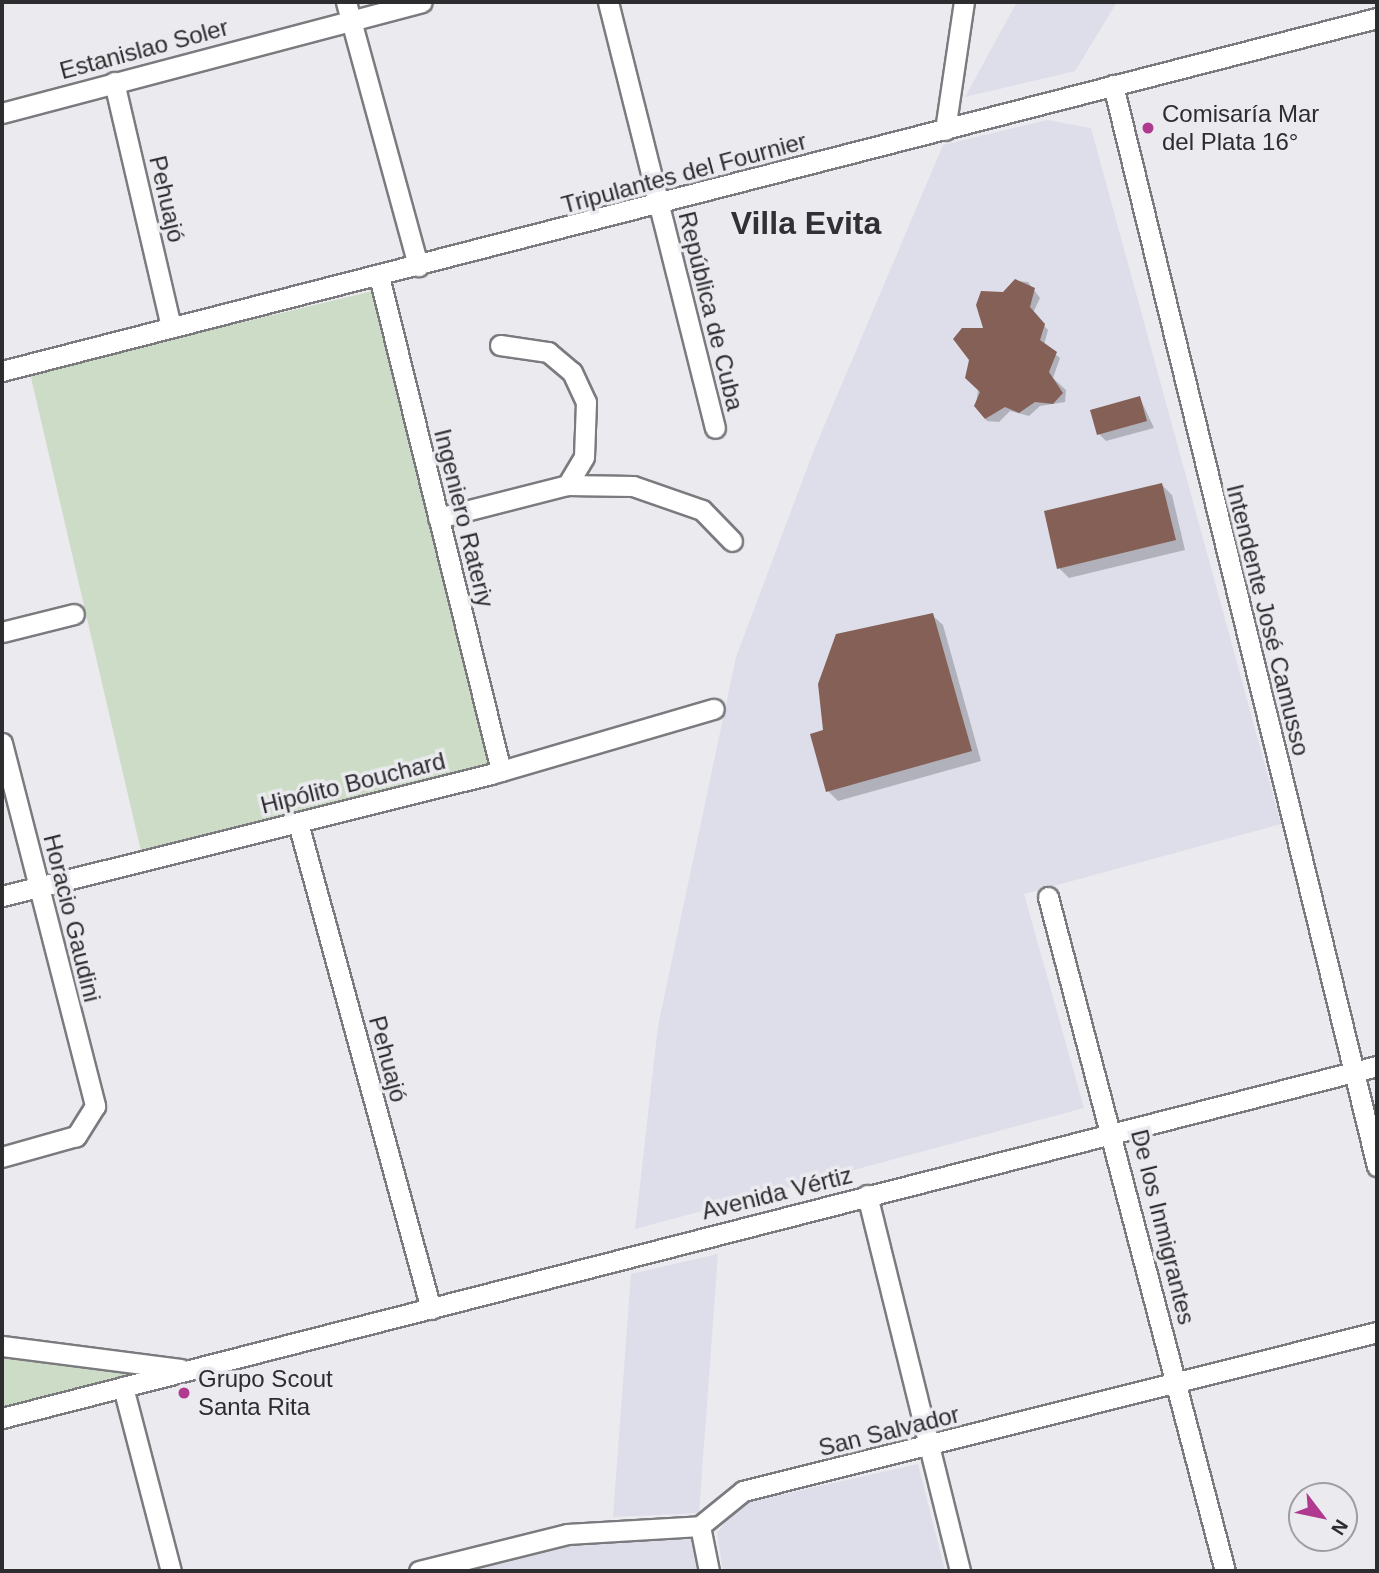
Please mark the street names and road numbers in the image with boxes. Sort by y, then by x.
street label: Estanislao Soler [57,13,231,85]
street label: Tripulantes del Fournier [558,126,810,220]
street label: Pehuajó [143,153,191,245]
street label: República de Cuba [672,208,750,414]
street label: Ingeniero Rateriy [428,426,500,610]
street label: Intendente José Camusso [1220,481,1316,759]
street label: Hipólito Bouchard [258,746,448,820]
street label: Horacio Gaudini [37,831,107,1005]
street label: Pehuajó [363,1013,413,1105]
street label: De los Inmigrantes [1125,1126,1201,1328]
street label: Avenida Vértiz [699,1160,855,1226]
street label: San Salvador [816,1400,962,1462]

